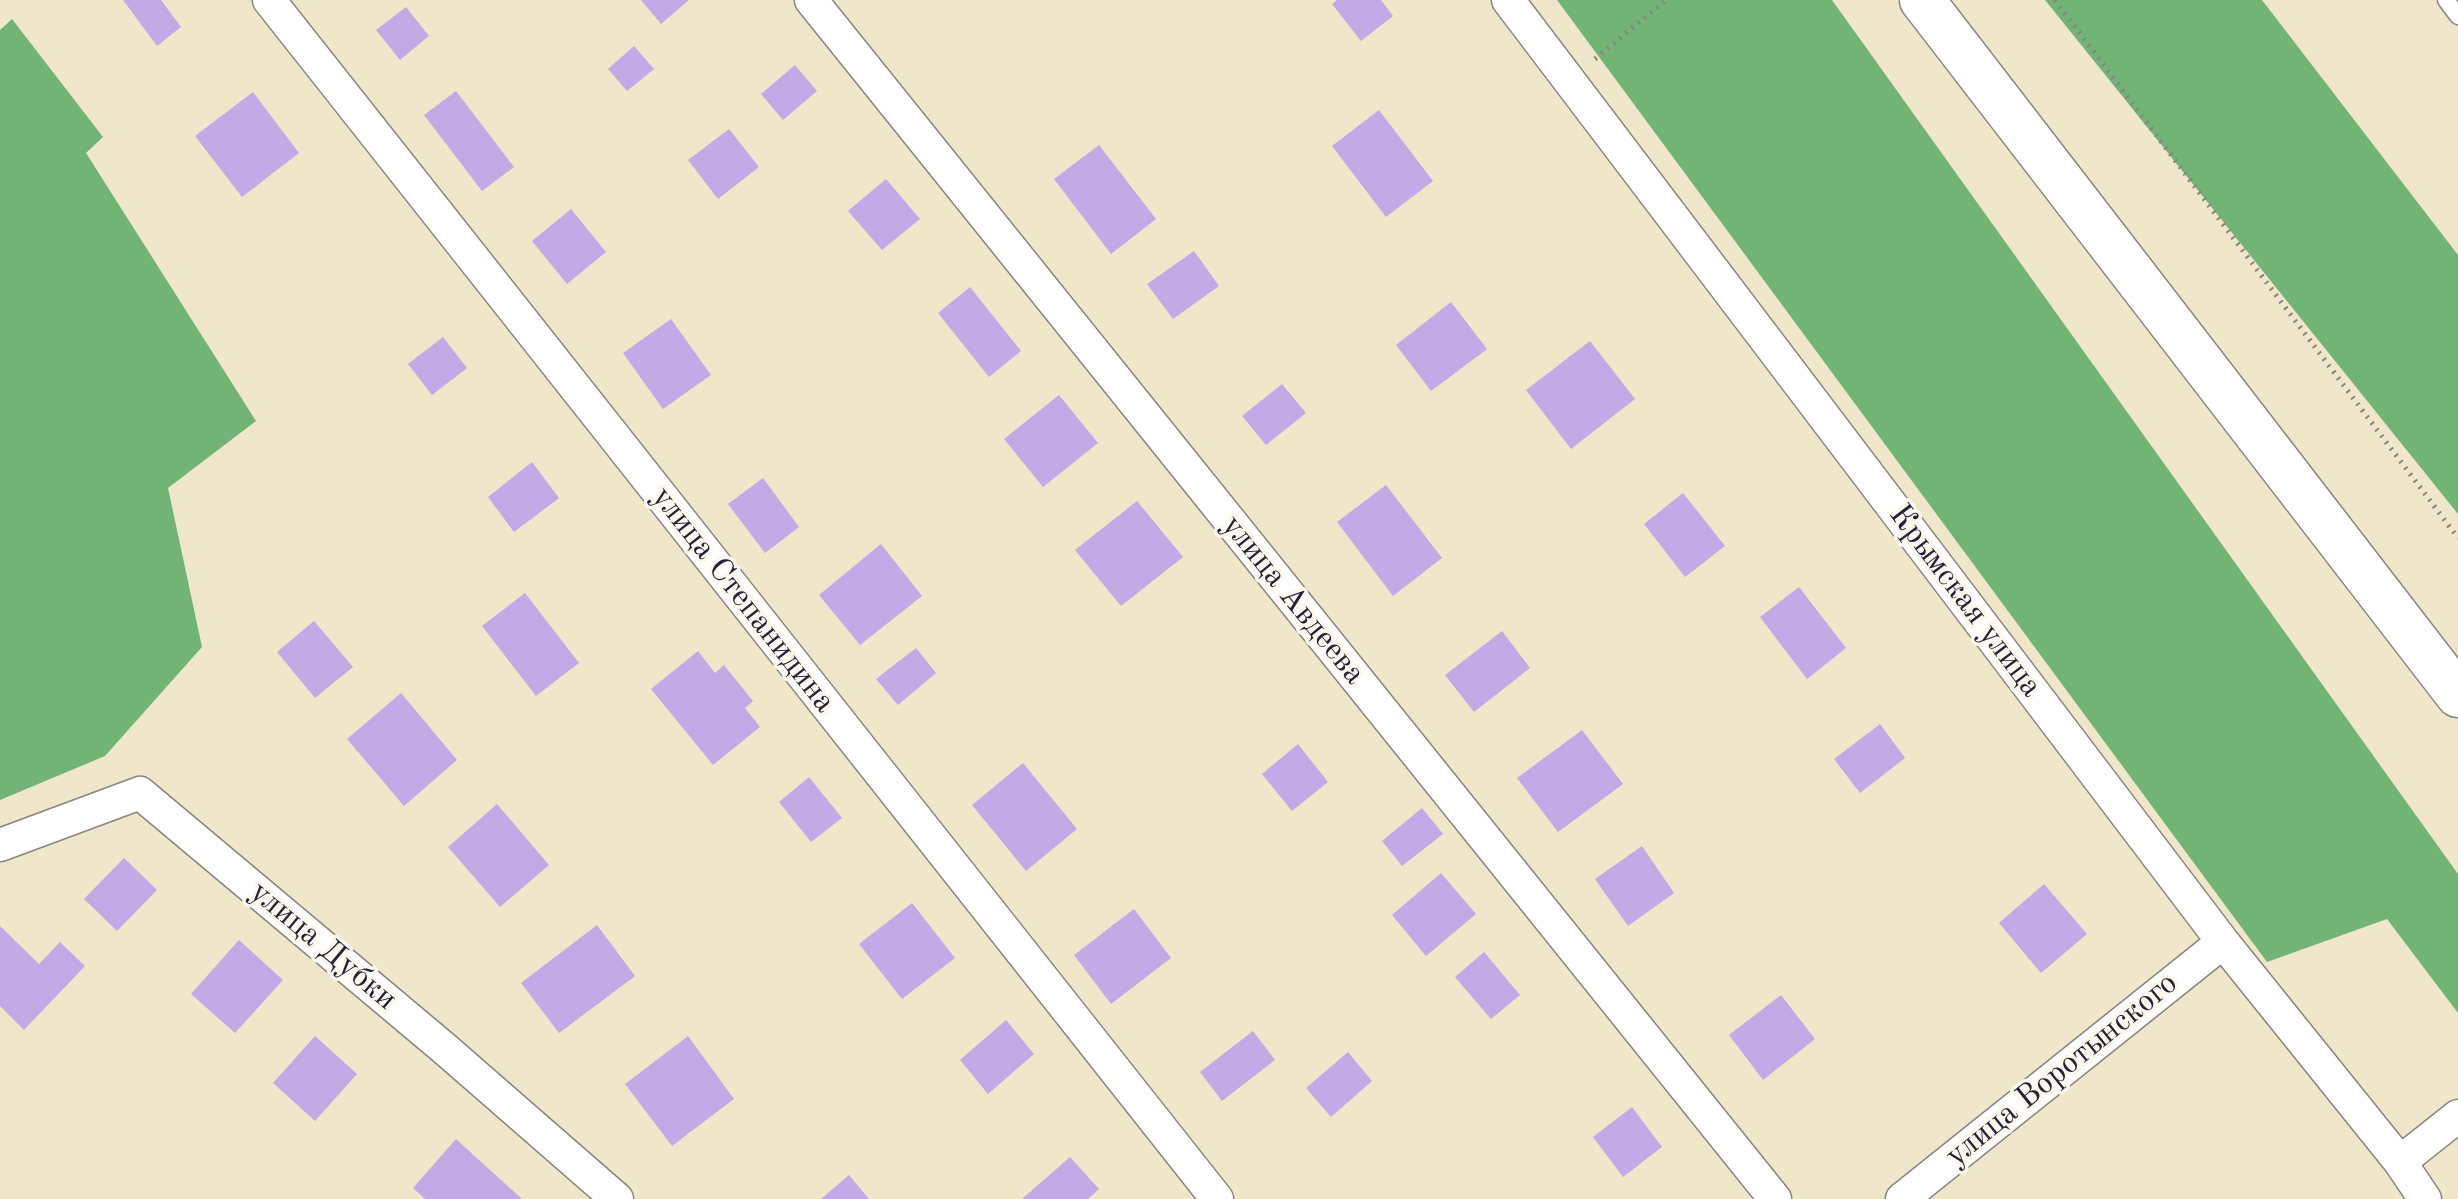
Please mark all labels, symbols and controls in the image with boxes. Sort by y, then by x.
street label: улица Степанидина [643,479,843,721]
street label: Крымская улица [1880,497,2050,705]
street label: улица Авдеева [1213,508,1373,692]
street label: улица Дубки [241,873,405,1019]
street label: улица Воротынского [1938,965,2186,1175]

